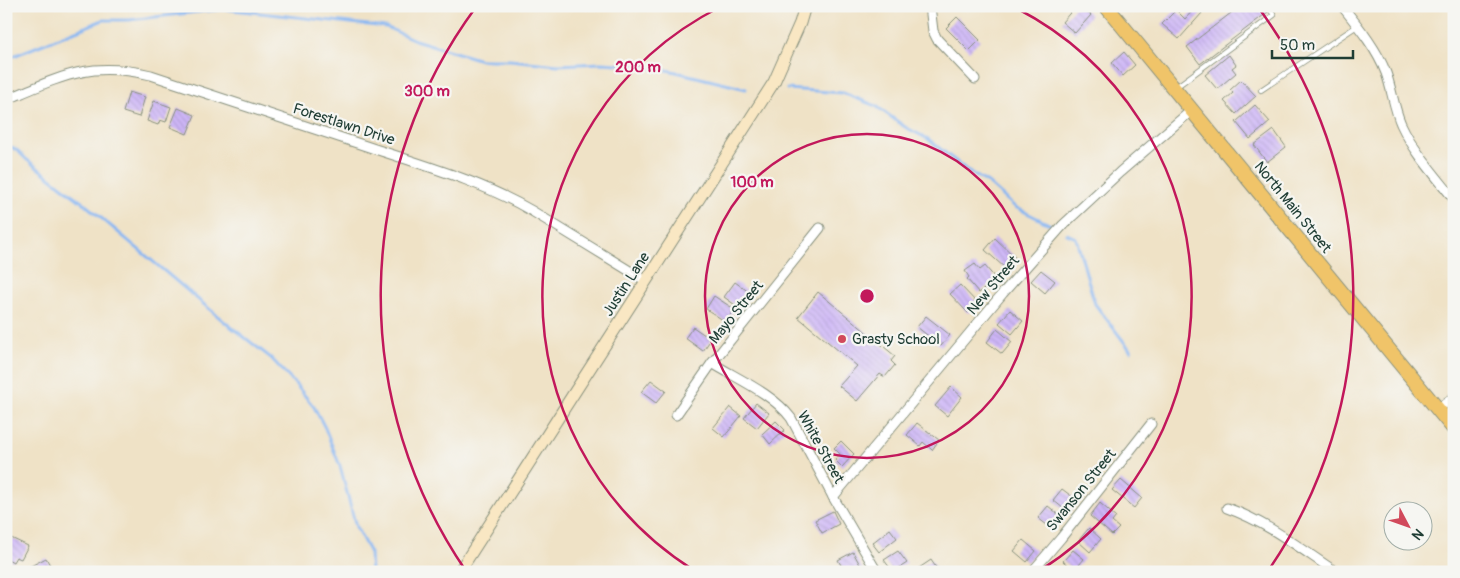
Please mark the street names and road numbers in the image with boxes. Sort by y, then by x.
street label: Forestlawn Drive [291,99,398,150]
street label: North Main Street [1250,158,1336,258]
street label: Justin Lane [599,248,654,320]
street label: New Street [963,251,1024,319]
street label: Mayo Street [705,276,768,348]
street label: White Street [793,408,849,488]
street label: Swanson Street [1042,444,1121,535]

